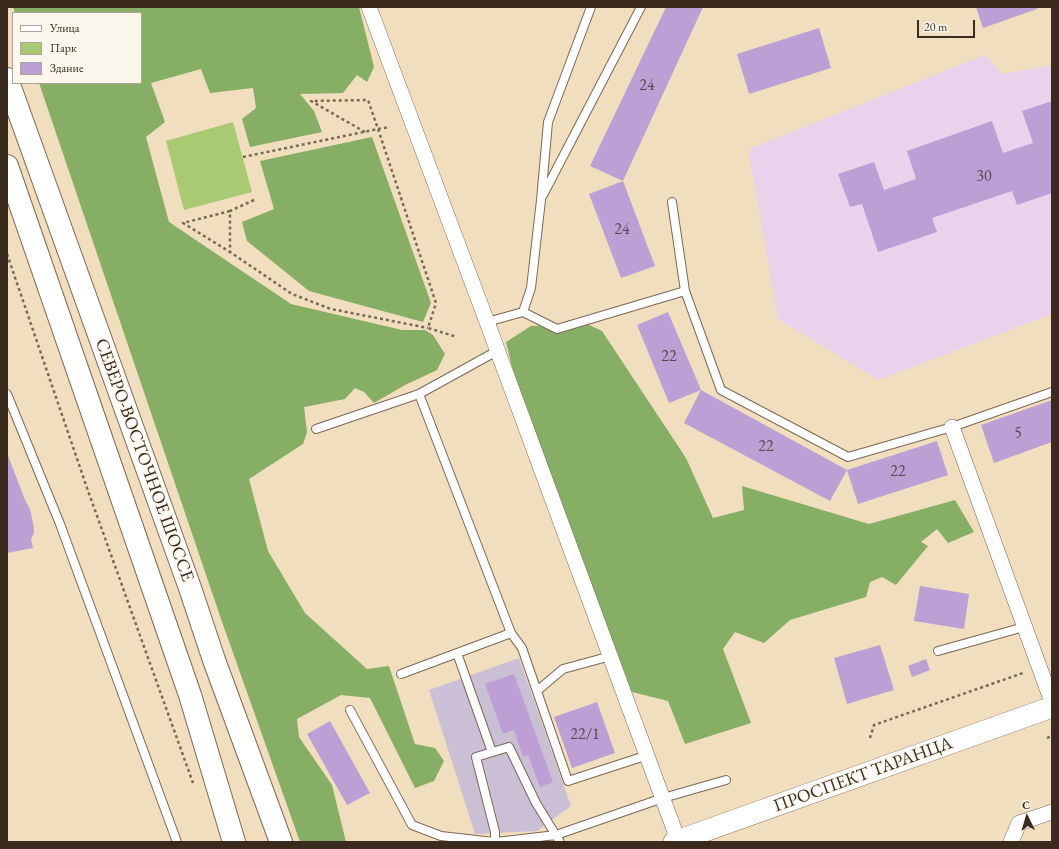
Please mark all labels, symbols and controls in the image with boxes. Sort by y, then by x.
legend [12,12,142,84]
scale bar [919,12,977,38]
text: 20 m [924,19,947,35]
text: Улица [50,20,80,36]
text: Парк [50,40,77,56]
text: Здание [50,60,84,76]
house number: 24 [639,76,655,96]
house number: 30 [976,167,992,187]
house number: 24 [614,220,630,240]
street label: СЕВЕРО-ВОСТОЧНОЕ ШОССЕ [90,336,198,584]
house number: 22 [661,347,677,367]
house number: 5 [1014,424,1022,444]
house number: 22 [758,437,774,457]
house number: 22 [890,462,906,482]
house number: 22/1 [570,725,600,745]
street label: ПРОСПЕКТ ТАРАНЦА [771,733,955,817]
north arrow [1007,797,1047,837]
text: С [1021,798,1030,812]

